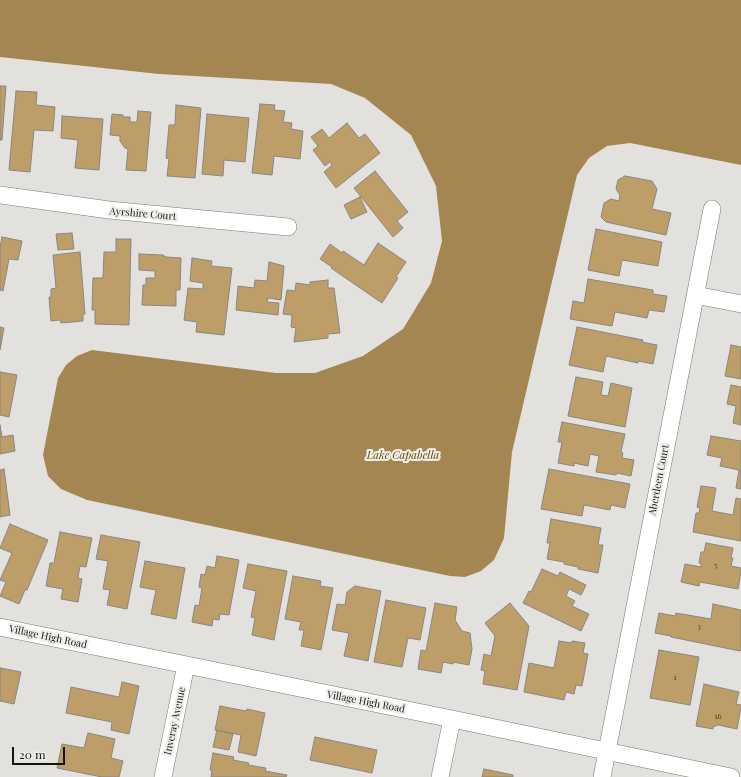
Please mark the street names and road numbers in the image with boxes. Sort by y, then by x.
street label: Ayrshire Court [109,205,177,223]
street label: Aberdeen Court [646,444,672,516]
street label: Village High Road [8,623,88,651]
street label: Inveray Avenue [162,686,188,756]
street label: Village High Road [326,689,406,715]

